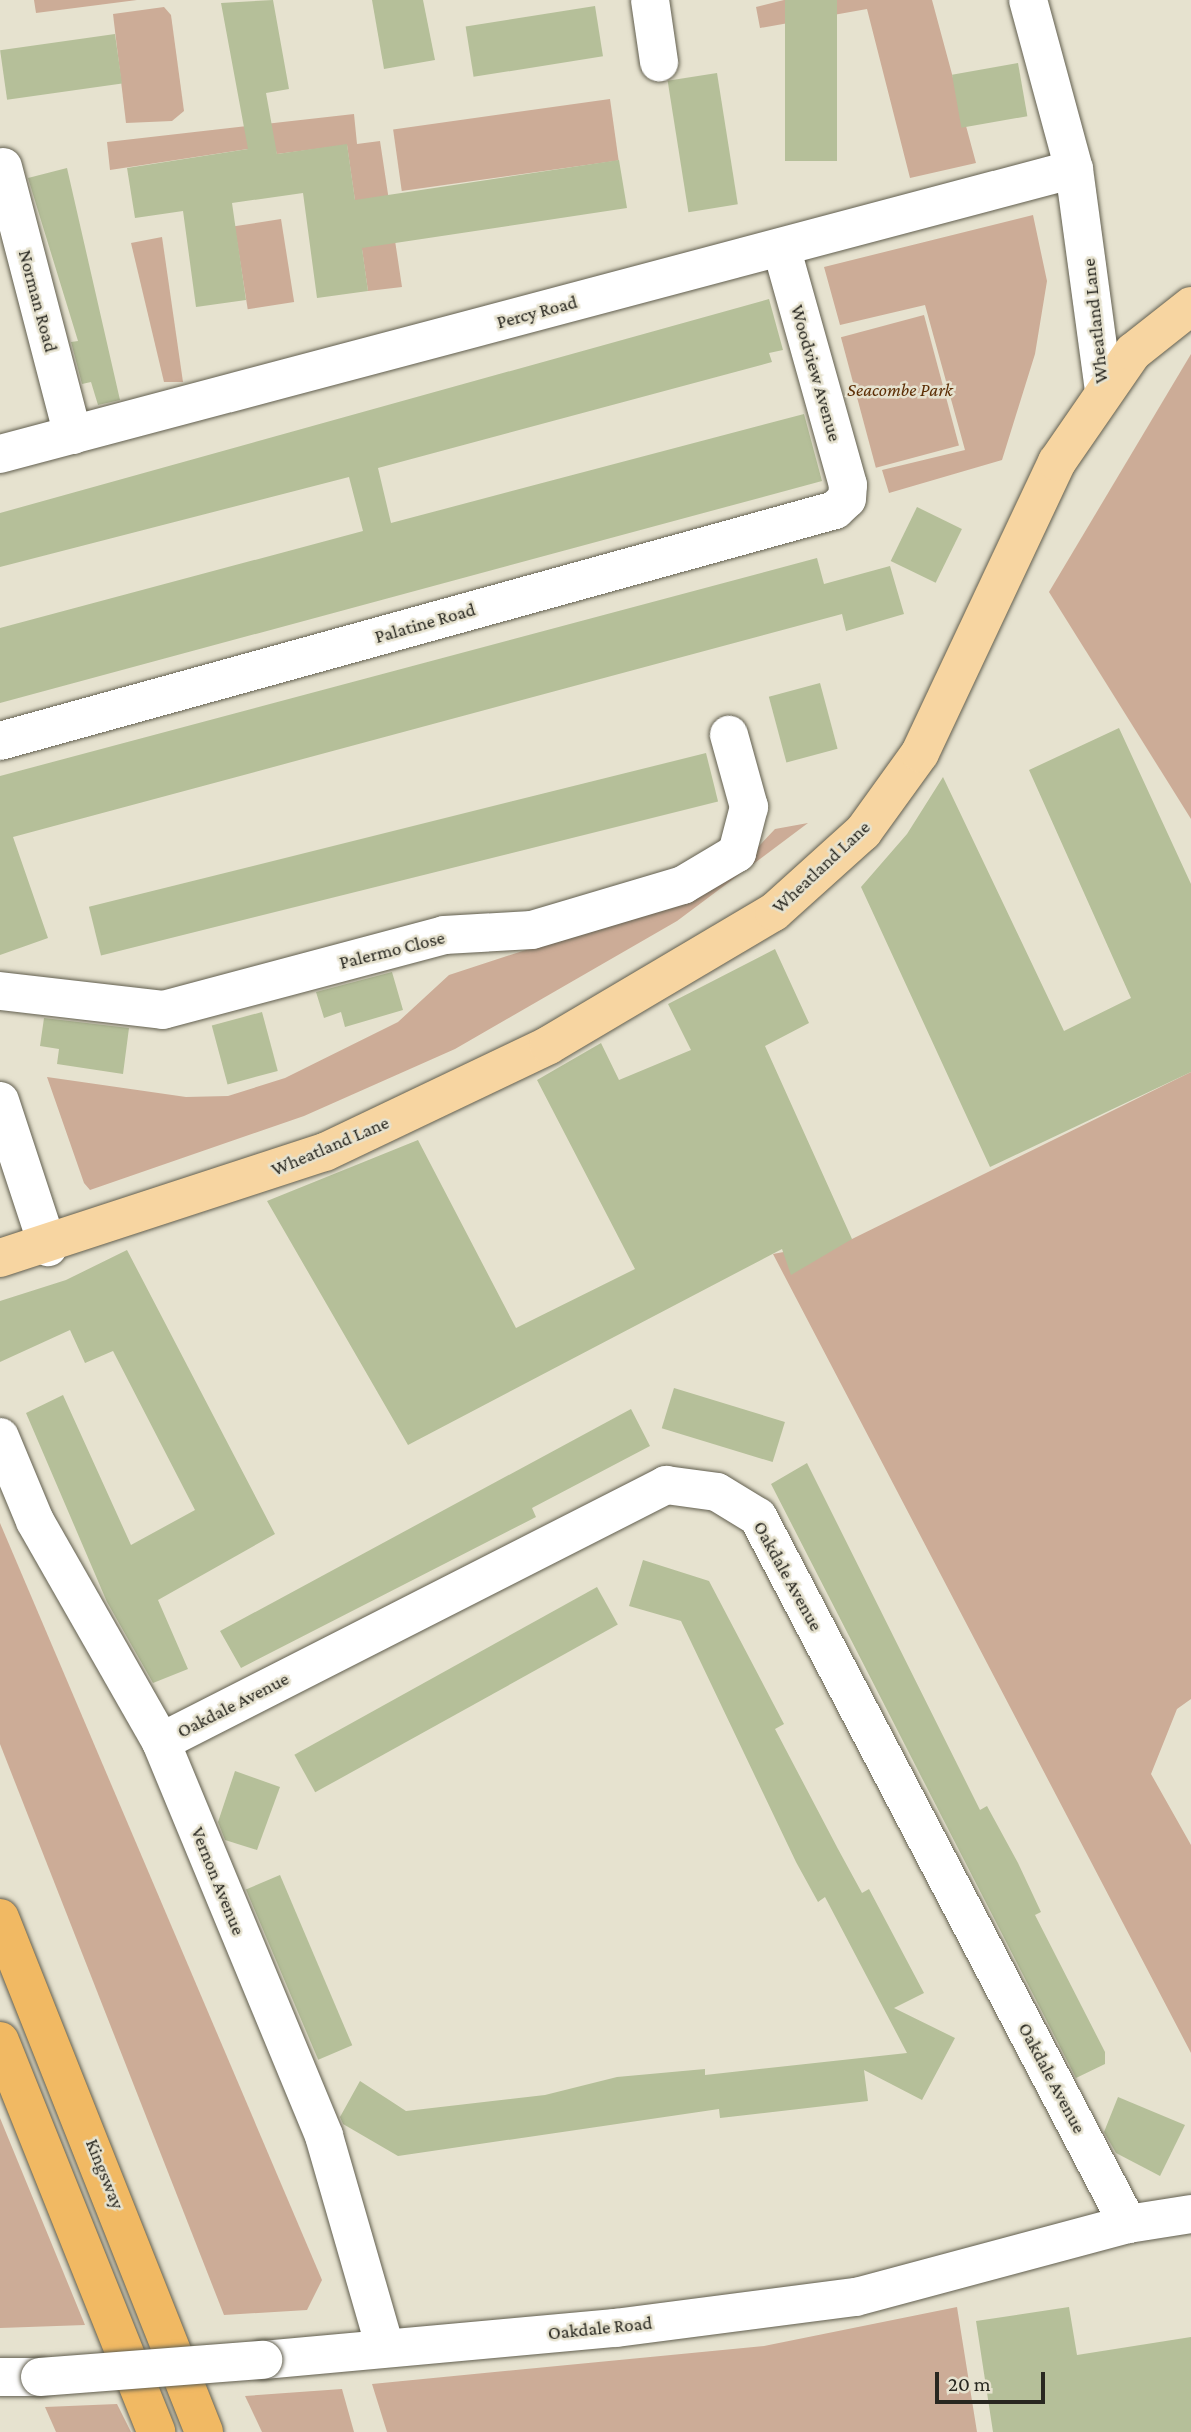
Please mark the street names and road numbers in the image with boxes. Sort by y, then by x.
street label: Norman Road [13,247,63,355]
street label: Wheatland Lane [1077,257,1113,385]
street label: Percy Road [494,290,580,334]
street label: Woodview Avenue [786,302,846,444]
street label: Palatine Road [372,598,478,648]
street label: Wheatland Lane [767,816,875,918]
street label: Palermo Close [337,926,447,974]
street label: Wheatland Lane [268,1111,392,1181]
street label: Oakdale Avenue [748,1517,828,1635]
street label: Oakdale Avenue [173,1667,293,1743]
street label: Vernon Avenue [186,1824,250,1938]
street label: Oakdale Avenue [1013,2019,1091,2137]
street label: Kingsway [81,2135,129,2213]
street label: Oakdale Road [547,2311,653,2345]

